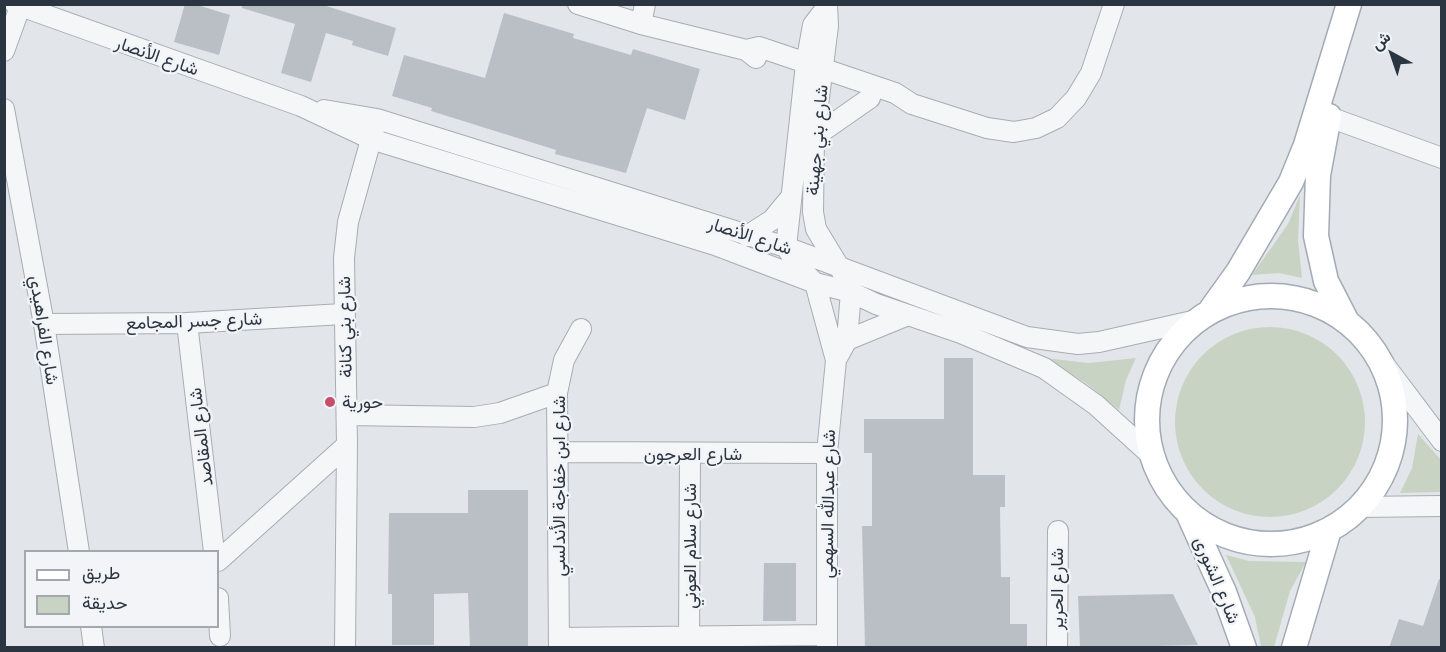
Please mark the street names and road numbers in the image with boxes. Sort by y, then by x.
street label: شارع الأنصار [112,32,202,80]
street label: شارع بني جهينة [801,84,833,196]
street label: شارع الأنصار [705,212,795,260]
street label: شارع الفراهيدي [25,274,63,386]
street label: شارع بني كنانة [333,276,357,378]
street label: شارع جسر المجامع [125,308,263,334]
street label: شارع المقاصد [184,387,218,487]
street label: شارع ابن خفاجة الأندلسي [548,396,570,576]
street label: شارع عبدالله السهمي [816,429,840,579]
street label: شارع العرجون [644,443,742,465]
street label: شارع سلام العوني [679,483,701,609]
street label: شارع الشورى [1189,533,1245,627]
street label: شارع الحرير [1046,548,1068,630]

